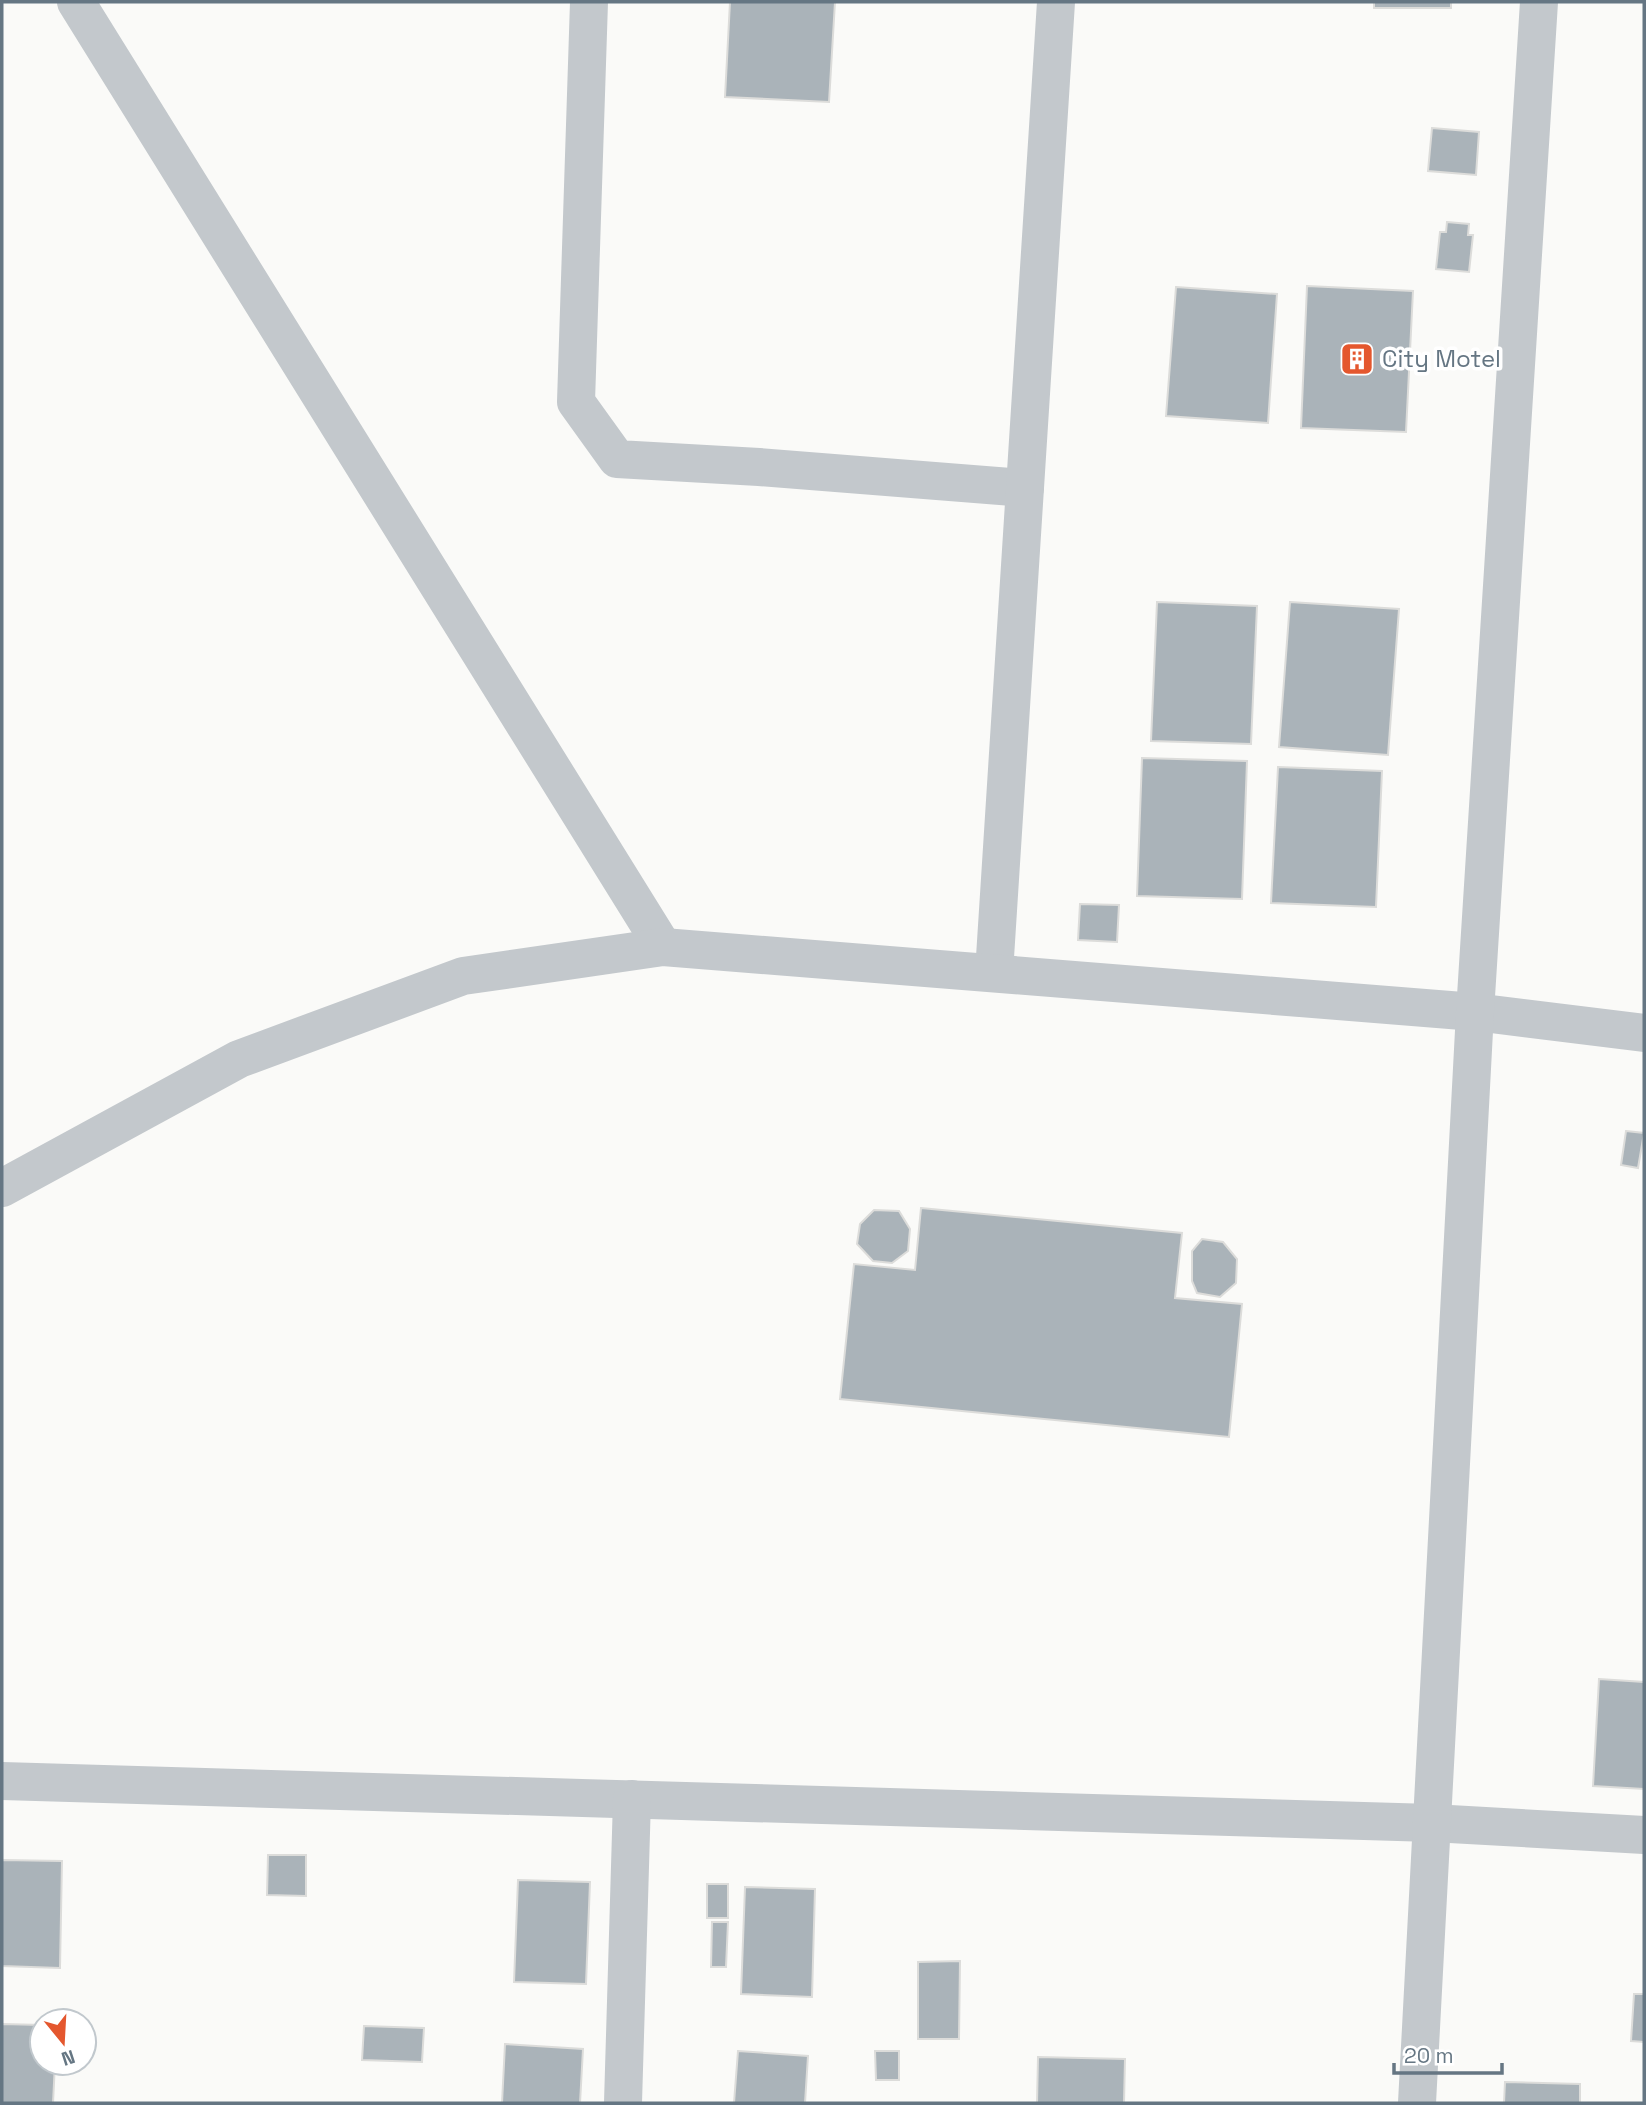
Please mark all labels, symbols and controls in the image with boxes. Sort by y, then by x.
building icon: City Motel [1338,340,1376,378]
place label: City Motel [1382,343,1501,374]
north arrow [28,2007,98,2077]
scale bar [1394,2032,1502,2076]
text: 20 m [1404,2042,1454,2069]
text: N [58,2044,78,2072]

